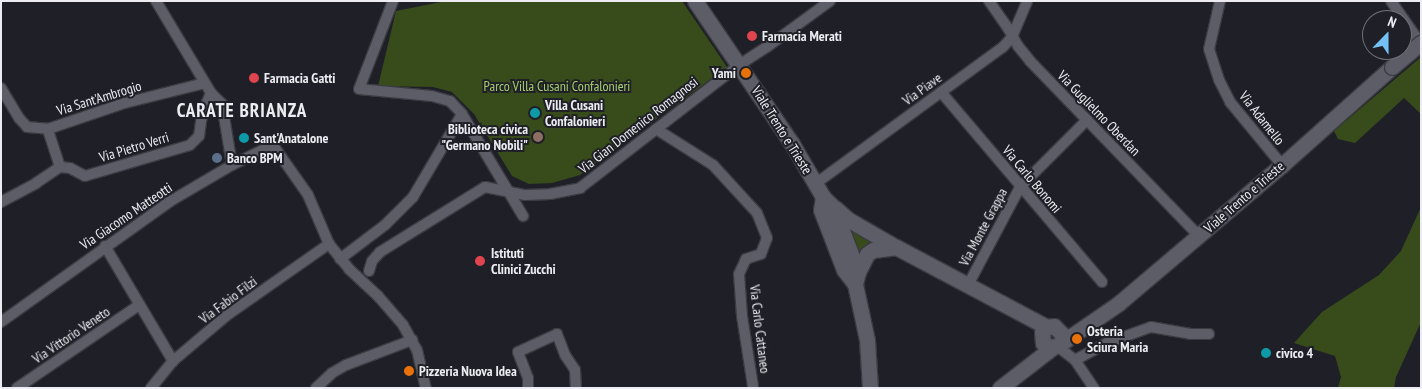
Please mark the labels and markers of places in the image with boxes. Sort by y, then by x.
place label: Farmacia Merati [762,28,842,44]
marker: Farmacia Merati [746,30,758,42]
place label: Yami [712,65,736,81]
marker: Yami [740,67,752,79]
place label: Farmacia Gatti [264,70,336,86]
marker: Farmacia Gatti [248,72,260,84]
place label: Villa Cusani Confalonieri [545,97,605,130]
marker: Villa Cusani Confalonieri [529,107,541,119]
place label: Biblioteca civica "Germano Nobili" [441,121,528,154]
place label: Sant'Anatalone [254,130,329,146]
marker: Biblioteca civica "Germano Nobili" [532,131,544,143]
marker: Sant'Anatalone [238,132,250,144]
place label: Banco BPM [227,150,283,166]
marker: Banco BPM [211,152,223,164]
place label: Istituti Clinici Zucchi [491,245,556,278]
marker: Istituti Clinici Zucchi [473,254,487,268]
place label: Osteria Sciura Maria [1087,323,1148,356]
marker: Osteria Sciura Maria [1071,333,1083,345]
place label: civico 4 [1276,345,1313,361]
marker: civico 4 [1260,347,1272,359]
place label: Pizzeria Nuova Idea [419,363,517,379]
marker: Pizzeria Nuova Idea [403,365,415,377]

